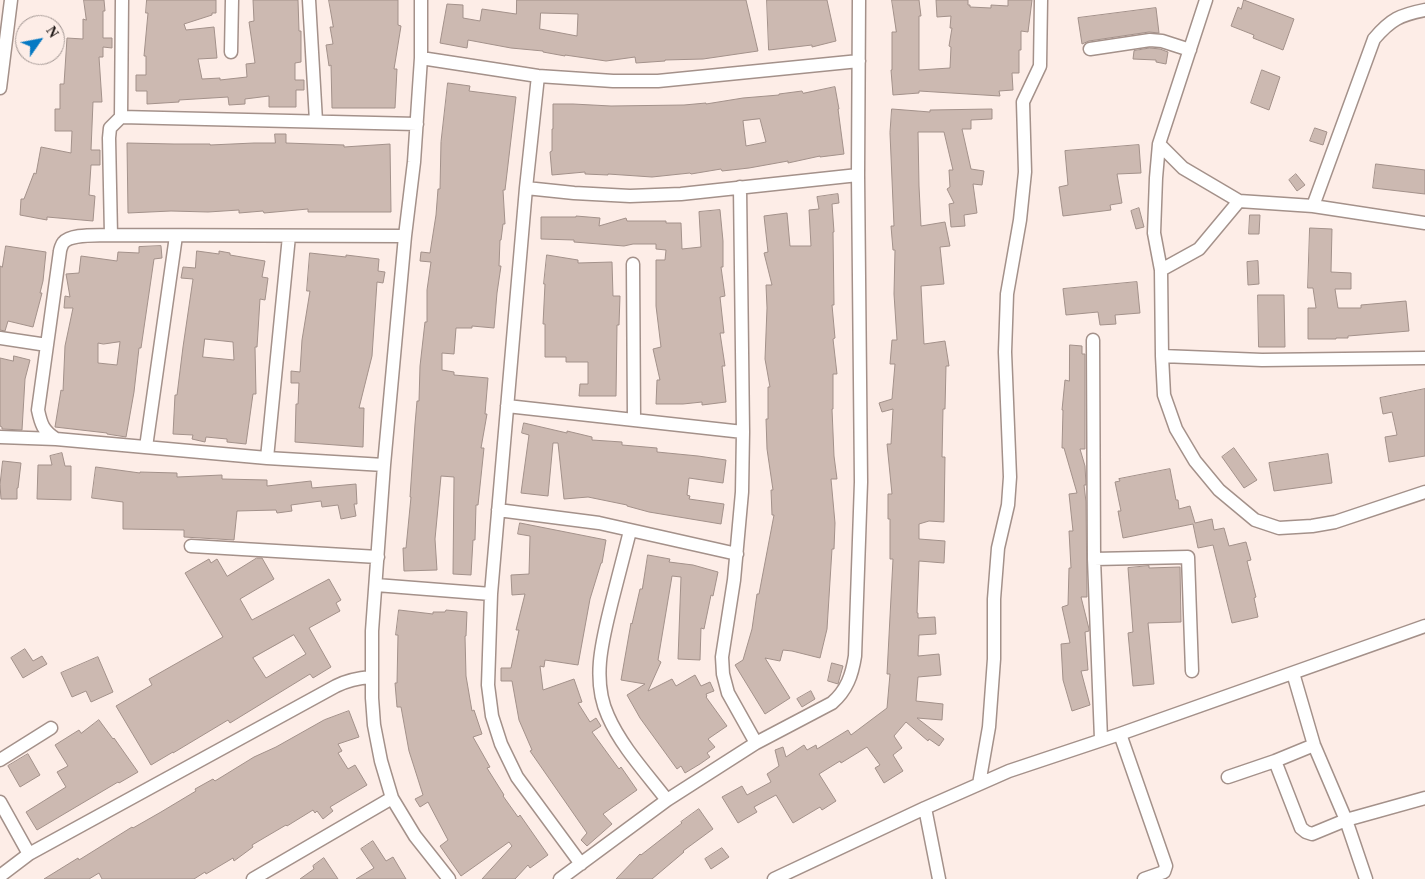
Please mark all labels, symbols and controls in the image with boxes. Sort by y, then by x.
north arrow [15,15,65,65]
text: N [43,24,61,40]

